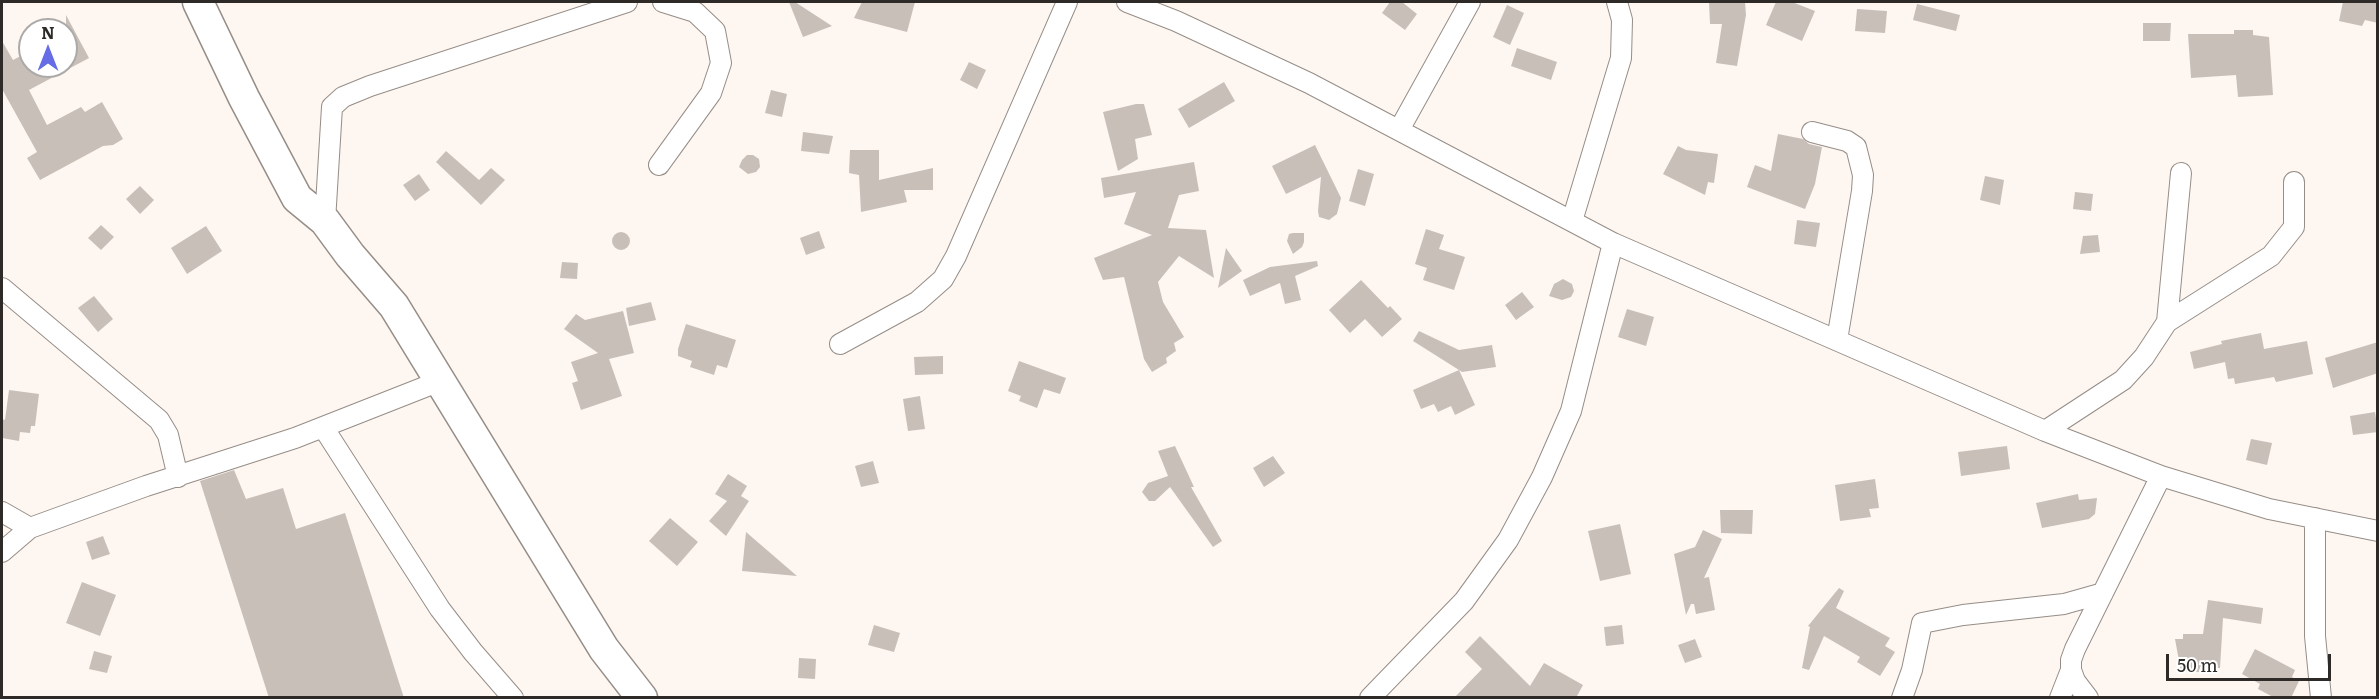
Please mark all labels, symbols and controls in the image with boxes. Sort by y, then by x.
north arrow [18,18,78,78]
text: N [41,20,55,44]
scale bar [2169,642,2334,680]
text: 50 m [2177,651,2218,678]

